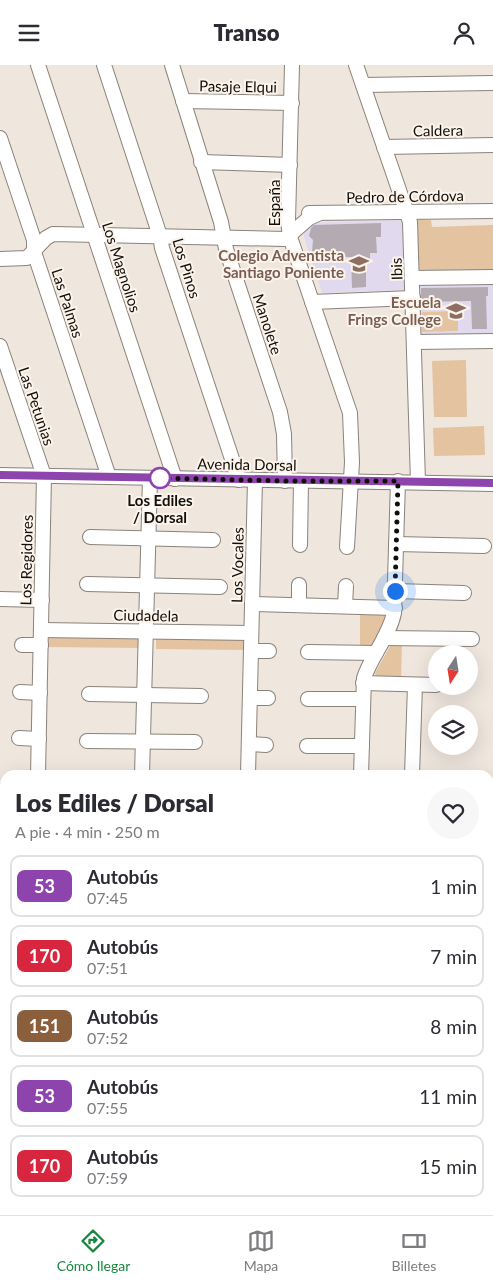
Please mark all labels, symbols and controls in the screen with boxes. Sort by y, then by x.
icon: menu [15,19,43,47]
text: Transo [213,19,280,46]
icon: person [450,19,478,47]
street label: Pasaje Elqui [199,76,277,96]
street label: Caldera [413,121,463,139]
street label: España [265,180,283,226]
street label: Pedro de Córdova [346,186,464,206]
street label: Los Magnolios [99,220,145,314]
street label: Los Pinos [169,236,205,300]
place label: Colegio Adventista Santiago Poniente [218,246,344,281]
school or university icon: Colegio Adventista Santiago Poniente [348,253,370,275]
street label: Ibis [387,257,405,281]
street label: Las Palmas [48,266,88,340]
street label: Manolete [250,291,286,357]
place label: Escuela Frings College [347,293,441,328]
school or university icon: Escuela Frings College [445,300,467,322]
street label: Las Petunias [15,364,59,448]
street label: Avenida Dorsal [197,454,297,474]
marker: Los Ediles / Dorsal [149,467,171,489]
place label: Los Ediles / Dorsal [127,491,193,526]
street label: Los Regidores [16,514,36,606]
street label: Los Vocales [227,527,247,603]
your location [383,579,408,604]
street label: Ciudadela [113,605,179,625]
north arrow [428,645,478,695]
map controls [428,645,478,755]
button: layers [428,705,478,755]
button: heart [427,787,479,839]
text: Los Ediles / Dorsal [15,788,214,817]
text: A pie · 4 min · 250 m [15,822,160,841]
text: Autobús [87,865,158,888]
text: 53 [34,875,55,897]
text: 1 min [430,875,477,898]
text: 07:45 [87,888,128,907]
text: Autobús [87,935,158,958]
text: 170 [29,945,60,967]
text: 7 min [430,945,477,968]
text: 07:51 [87,958,128,977]
text: Autobús [87,1005,158,1028]
text: 151 [29,1015,60,1037]
text: 8 min [430,1015,477,1038]
text: 07:52 [87,1028,128,1047]
text: Autobús [87,1075,158,1098]
text: 53 [34,1085,55,1107]
text: 11 min [419,1085,477,1108]
text: 07:55 [87,1098,128,1117]
text: Autobús [87,1145,158,1168]
text: 170 [29,1155,60,1177]
text: 15 min [419,1155,477,1178]
text: 07:59 [87,1168,128,1187]
tab: Cómo llegar [57,1227,130,1274]
tab: Mapa [244,1227,278,1274]
tab: Billetes [392,1227,436,1274]

